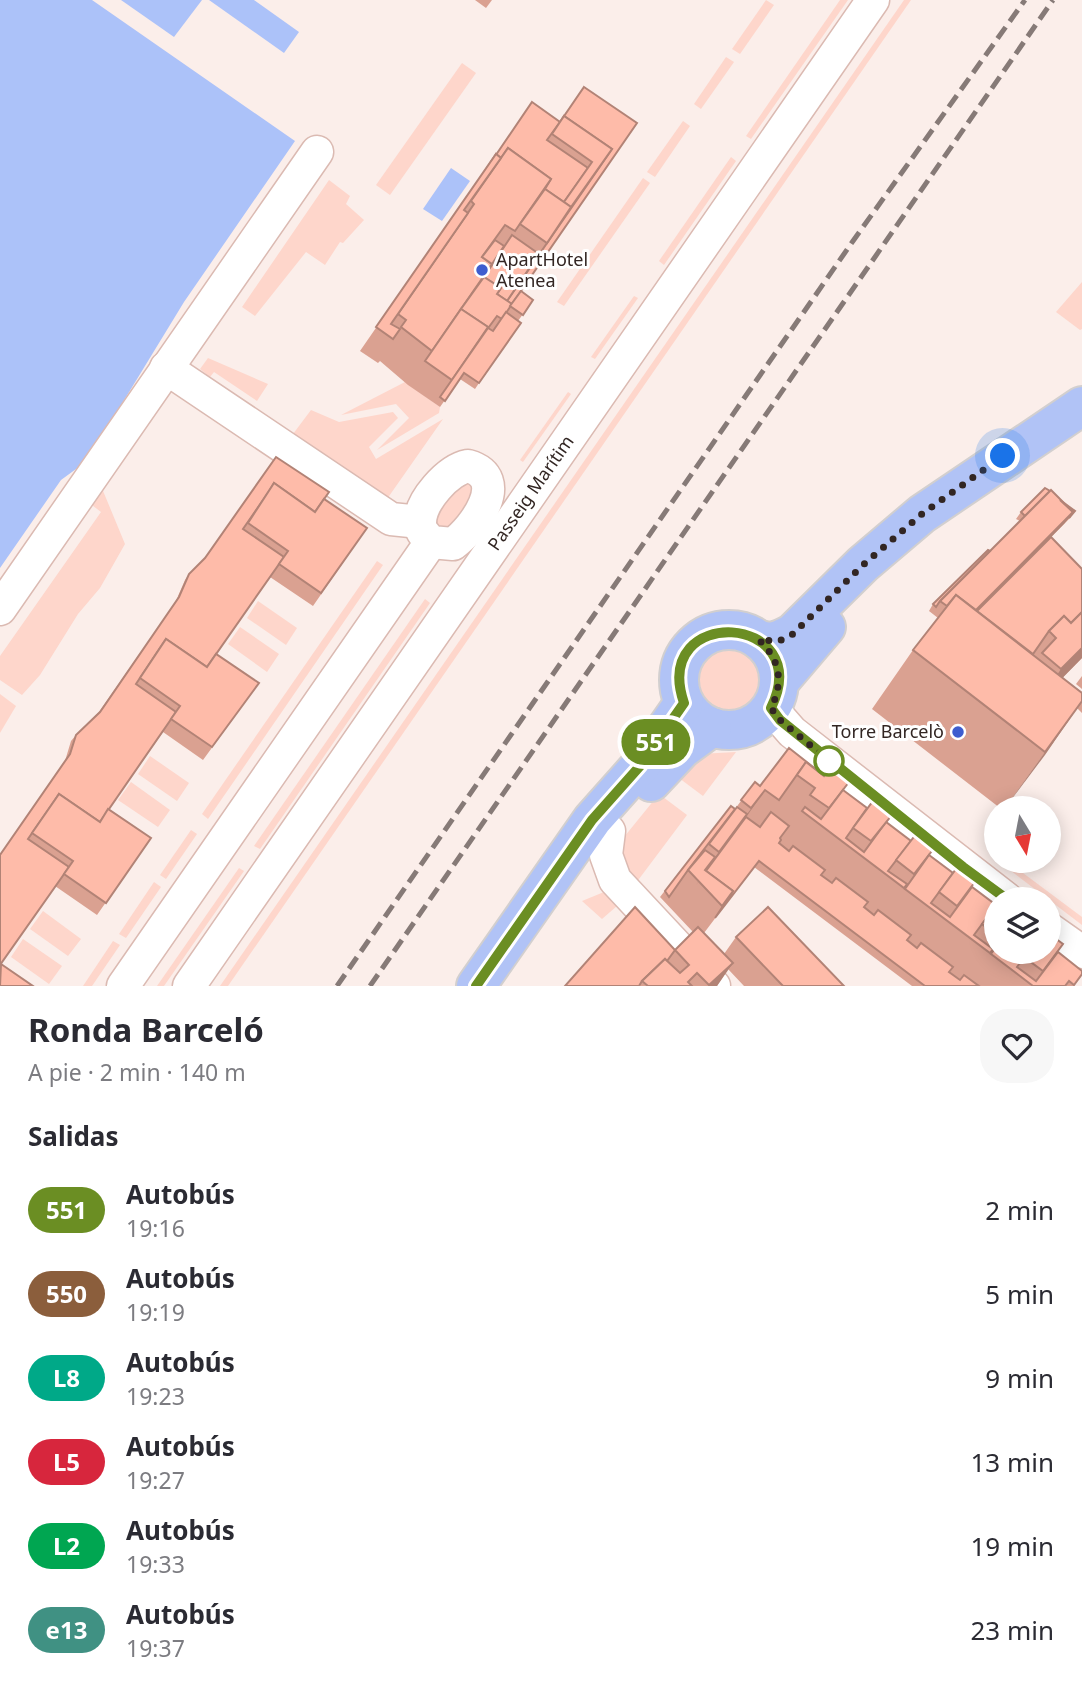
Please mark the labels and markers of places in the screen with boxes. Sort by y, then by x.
place label: ApartHotel Atenea [496,247,588,292]
marker: ApartHotel Atenea [474,262,490,278]
place label: Torre Barcelò [832,719,944,743]
marker: Torre Barcelò [950,724,966,740]
unlabelled marker [814,746,844,776]

